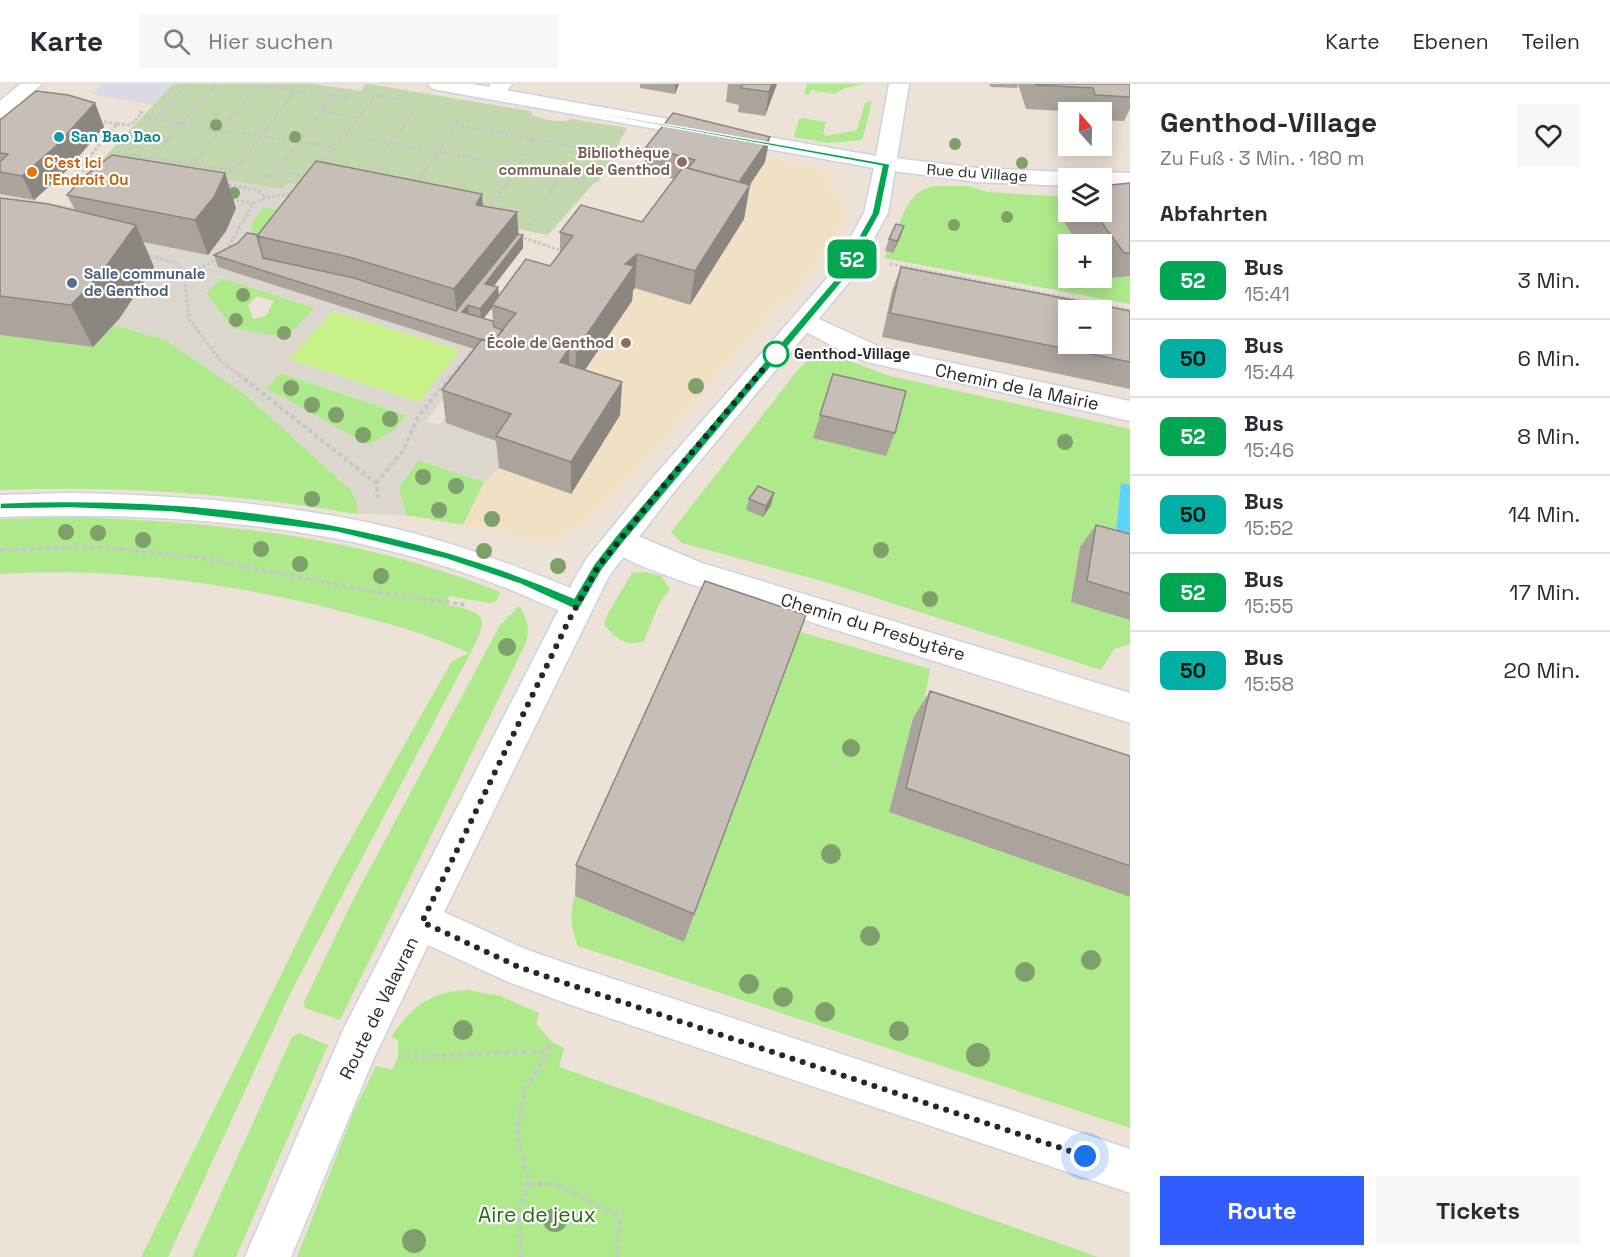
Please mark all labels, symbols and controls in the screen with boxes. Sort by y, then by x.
search box [139,14,559,68]
text: Karte [30,23,103,59]
icon: search [160,25,193,58]
text: Hier suchen [208,27,333,55]
text: Karte [1325,28,1380,55]
text: Ebenen [1413,28,1489,55]
text: Teilen [1522,28,1580,55]
north arrow [1058,102,1112,156]
map controls [1058,102,1112,354]
text: Genthod-Village [1160,104,1377,140]
button: heart [1517,104,1580,167]
place label: San Bao Dao [71,127,161,146]
marker: San Bao Dao [52,130,66,144]
place label: Bibliothèque communale de Genthod [498,143,670,179]
text: Zu Fuß · 3 Min. · 180 m [1160,145,1365,171]
place label: C'est Ici l'Endroit Ou [44,153,128,189]
marker: Bibliothèque communale de Genthod [675,155,689,169]
street label: Rue du Village [926,159,1028,186]
marker: C'est Ici l'Endroit Ou [25,165,39,179]
button: layers [1058,168,1112,222]
text: Abfahrten [1160,199,1268,227]
button: + [1058,234,1112,288]
line badge: 52 [825,240,879,279]
text: 52 [840,246,864,273]
text: Bus [1244,253,1284,281]
place label: Salle communale de Genthod [84,264,206,300]
text: 3 Min. [1518,266,1580,294]
text: 52 [1181,267,1205,294]
marker: Salle communale de Genthod [65,276,79,290]
text: 15:41 [1244,281,1290,307]
button: − [1058,300,1112,354]
text: Bus [1244,331,1284,359]
place label: École de Genthod [487,333,614,352]
marker: École de Genthod [619,336,633,350]
marker: Genthod-Village [763,341,789,367]
place label: Genthod-Village [794,344,911,363]
text: 6 Min. [1517,344,1580,372]
text: 50 [1180,345,1206,372]
street label: Chemin de la Mairie [933,358,1101,415]
text: 15:44 [1244,359,1294,385]
text: Bus [1244,409,1284,437]
text: 8 Min. [1517,422,1580,450]
text: 52 [1181,423,1205,450]
text: 15:46 [1244,437,1294,463]
text: Bus [1244,487,1284,515]
text: 14 Min. [1508,500,1580,528]
text: 50 [1180,501,1206,528]
text: 15:52 [1244,515,1293,541]
text: Bus [1244,565,1284,593]
text: 17 Min. [1509,578,1580,606]
text: 52 [1181,579,1205,606]
street label: Chemin du Presbytère [778,587,968,666]
text: 15:55 [1244,593,1293,619]
text: Bus [1244,643,1284,671]
text: 20 Min. [1504,656,1580,684]
text: 50 [1180,657,1206,684]
text: 15:58 [1244,671,1294,697]
street label: Route de Valavran [334,933,423,1083]
your location [1070,1141,1100,1171]
button: Route [1160,1176,1364,1245]
button: Tickets [1376,1176,1580,1245]
park label: Aire de jeux [478,1201,596,1228]

